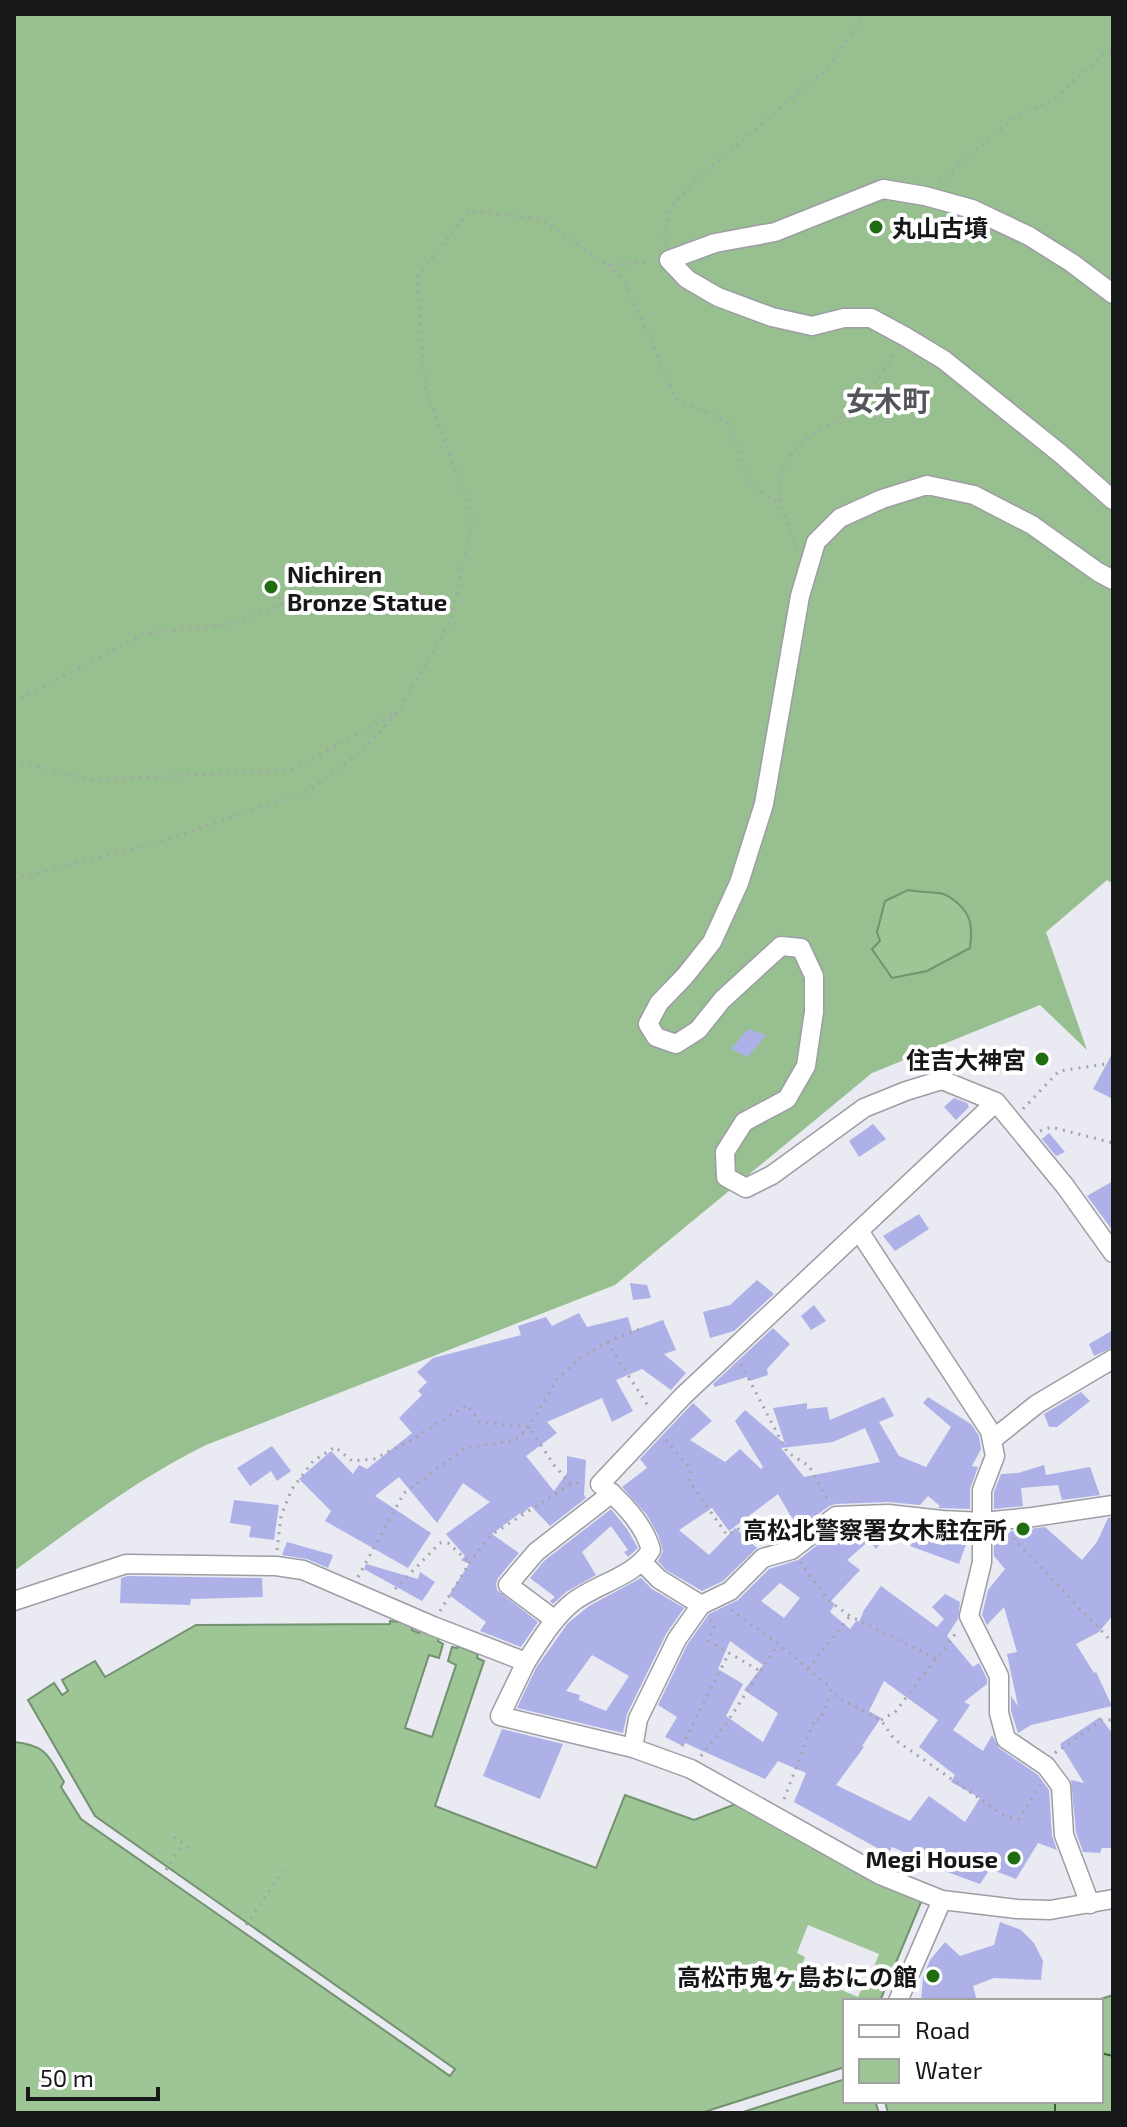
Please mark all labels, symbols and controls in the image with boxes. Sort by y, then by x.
place label: 丸山古墳 [892,213,988,242]
marker: 丸山古墳 [867,218,885,236]
district label: 女木町 [846,383,930,417]
place label: Nichiren Bronze Statue [287,559,447,616]
marker: Nichiren Bronze Statue [262,578,280,596]
place label: 住吉大神宮 [906,1045,1026,1074]
marker: 住吉大神宮 [1033,1050,1051,1068]
place label: 高松北警察署女木駐在所 [743,1515,1007,1544]
marker: 高松北警察署女木駐在所 [1014,1520,1032,1538]
place label: Megi House [865,1844,998,1873]
marker: Megi House [1005,1849,1023,1867]
place label: 高松市鬼ヶ島おにの館 [677,1962,917,1991]
marker: 高松市鬼ヶ島おにの館 [924,1967,942,1985]
legend [843,1999,1103,2103]
text: Road [915,2015,970,2044]
scale bar [28,2051,158,2101]
text: Water [915,2055,983,2084]
text: 50 m [40,2063,94,2092]

